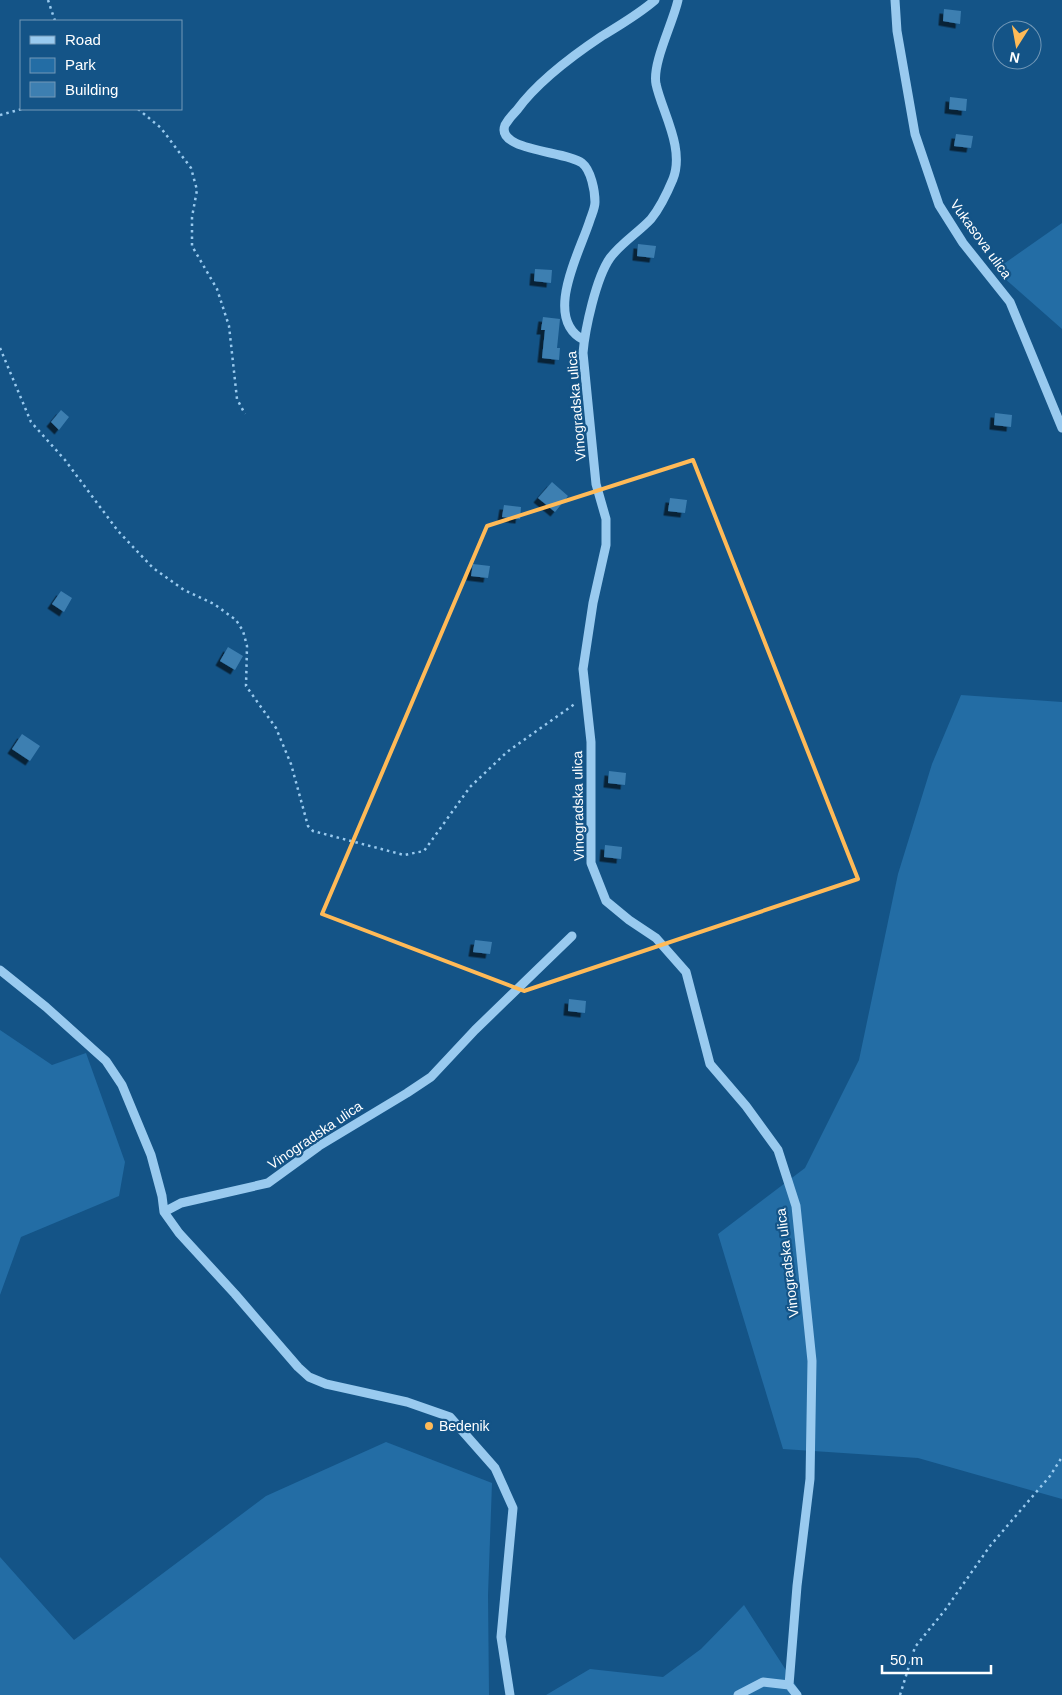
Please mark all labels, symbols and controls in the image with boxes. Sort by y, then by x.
legend [20,20,182,110]
north arrow [992,20,1042,70]
text: Road [65,31,101,48]
text: N [1008,49,1021,67]
text: Park [65,56,96,73]
text: Building [65,81,118,98]
street label: Vukasova ulica [947,196,1015,282]
street label: Vinogradska ulica [563,350,589,462]
street label: Vinogradska ulica [569,751,587,861]
street label: Vinogradska ulica [265,1097,365,1172]
street label: Vinogradska ulica [772,1207,802,1319]
place label: Bedenik [439,1418,491,1434]
marker: Bedenik [423,1420,435,1432]
scale bar [882,1642,991,1674]
text: 50 m [890,1651,923,1668]

